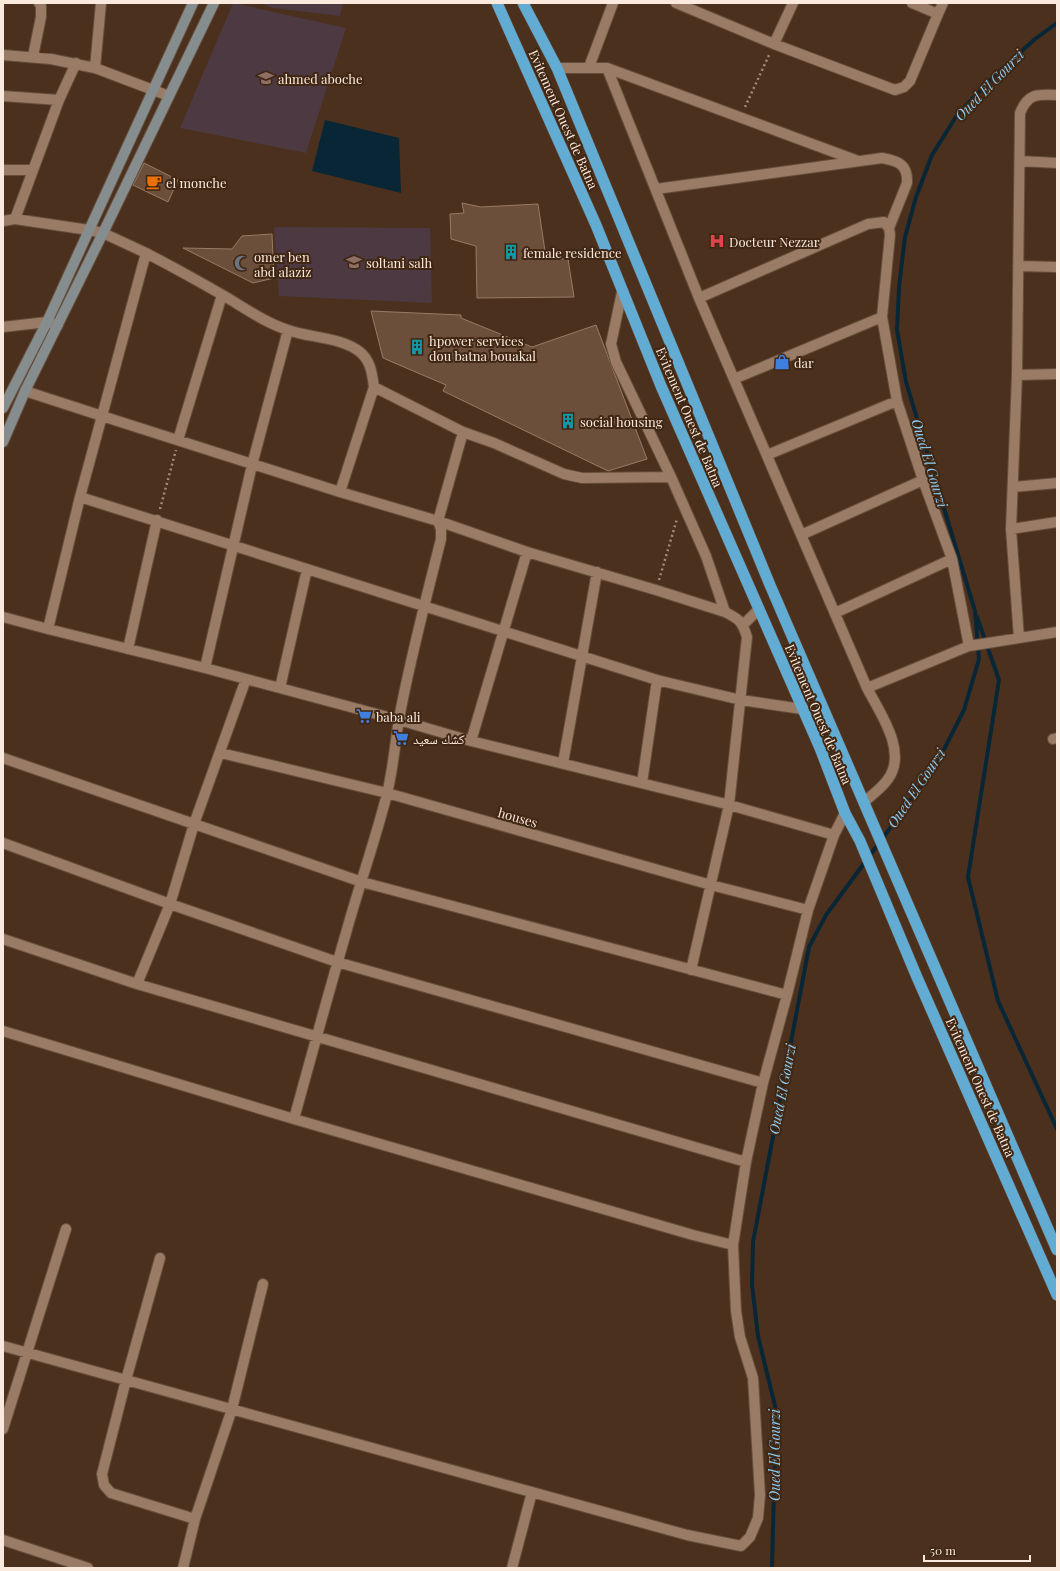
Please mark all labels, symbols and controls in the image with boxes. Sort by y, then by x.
water label: Oued El Gourzi [950,45,1028,125]
street label: Evitement Ouest de Batna [526,47,603,192]
school or university icon: ahmed aboche [257,69,275,87]
place label: ahmed aboche [278,70,363,87]
cafe icon: el monche [145,173,163,191]
place label: el monche [166,174,227,191]
hospital icon: Docteur Nezzar [708,232,726,250]
place label: Docteur Nezzar [729,233,820,250]
building icon: female residence [502,243,520,261]
place label: female residence [523,244,622,261]
place label: omer ben abd alaziz [254,248,311,280]
school or university icon: soltani salh [345,253,363,271]
mosque icon: omer ben abd alaziz [233,254,251,272]
place label: soltani salh [366,254,432,271]
place label: hpower services dou batna bouakal [429,332,536,364]
building icon: hpower services dou batna bouakal [408,338,426,356]
street label: Evitement Ouest de Batna [653,344,727,490]
shop icon: dar [773,353,791,371]
place label: dar [794,354,814,371]
building icon: social housing [559,412,577,430]
place label: social housing [580,413,663,430]
water label: Oued El Gourzi [908,416,953,510]
street label: Evitement Ouest de Batna [782,641,856,787]
supermarket icon: baba ali [355,707,373,725]
place label: baba ali [376,708,421,725]
supermarket icon: كشك سعيد [392,729,410,747]
place label: كشك سعيد [413,730,465,747]
water label: Oued El Gourzi [882,744,950,831]
street label: houses [496,803,540,831]
street label: Evitement Ouest de Batna [943,1015,1020,1160]
water label: Oued El Gourzi [764,1041,800,1136]
water label: Oued El Gourzi [765,1408,784,1501]
scale bar [924,1537,1030,1563]
text: 50 m [930,1542,956,1558]

